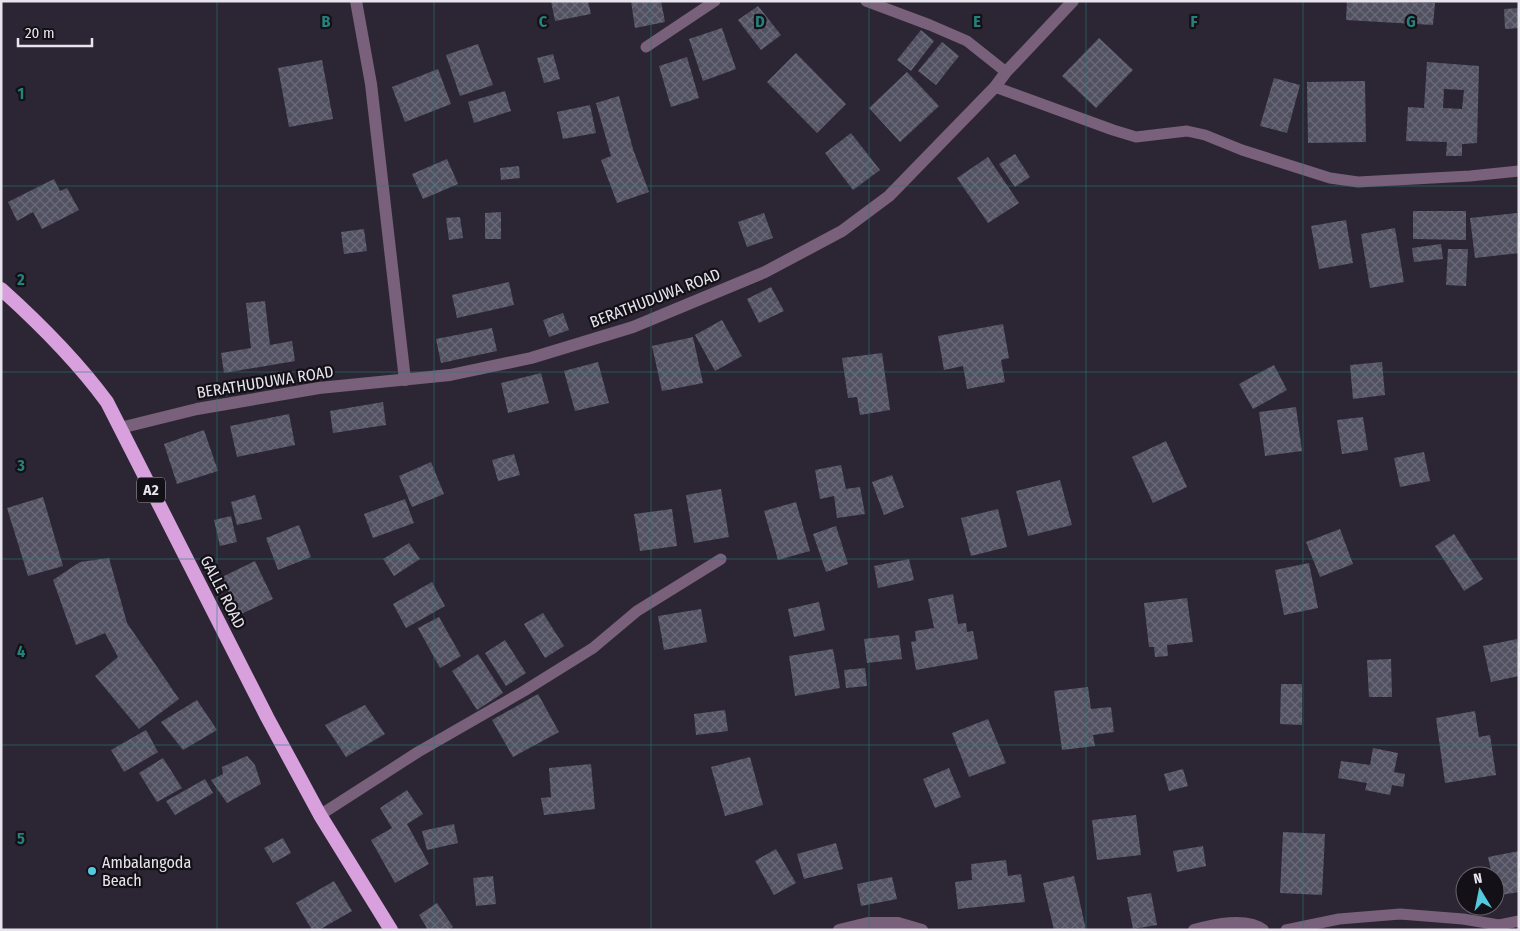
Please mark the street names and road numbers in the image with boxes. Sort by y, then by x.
street label: BERATHUDUWA ROAD [587,264,723,332]
street label: BERATHUDUWA ROAD [195,362,335,402]
road number: A2 [137,478,165,502]
street label: GALLE ROAD [197,552,249,632]

